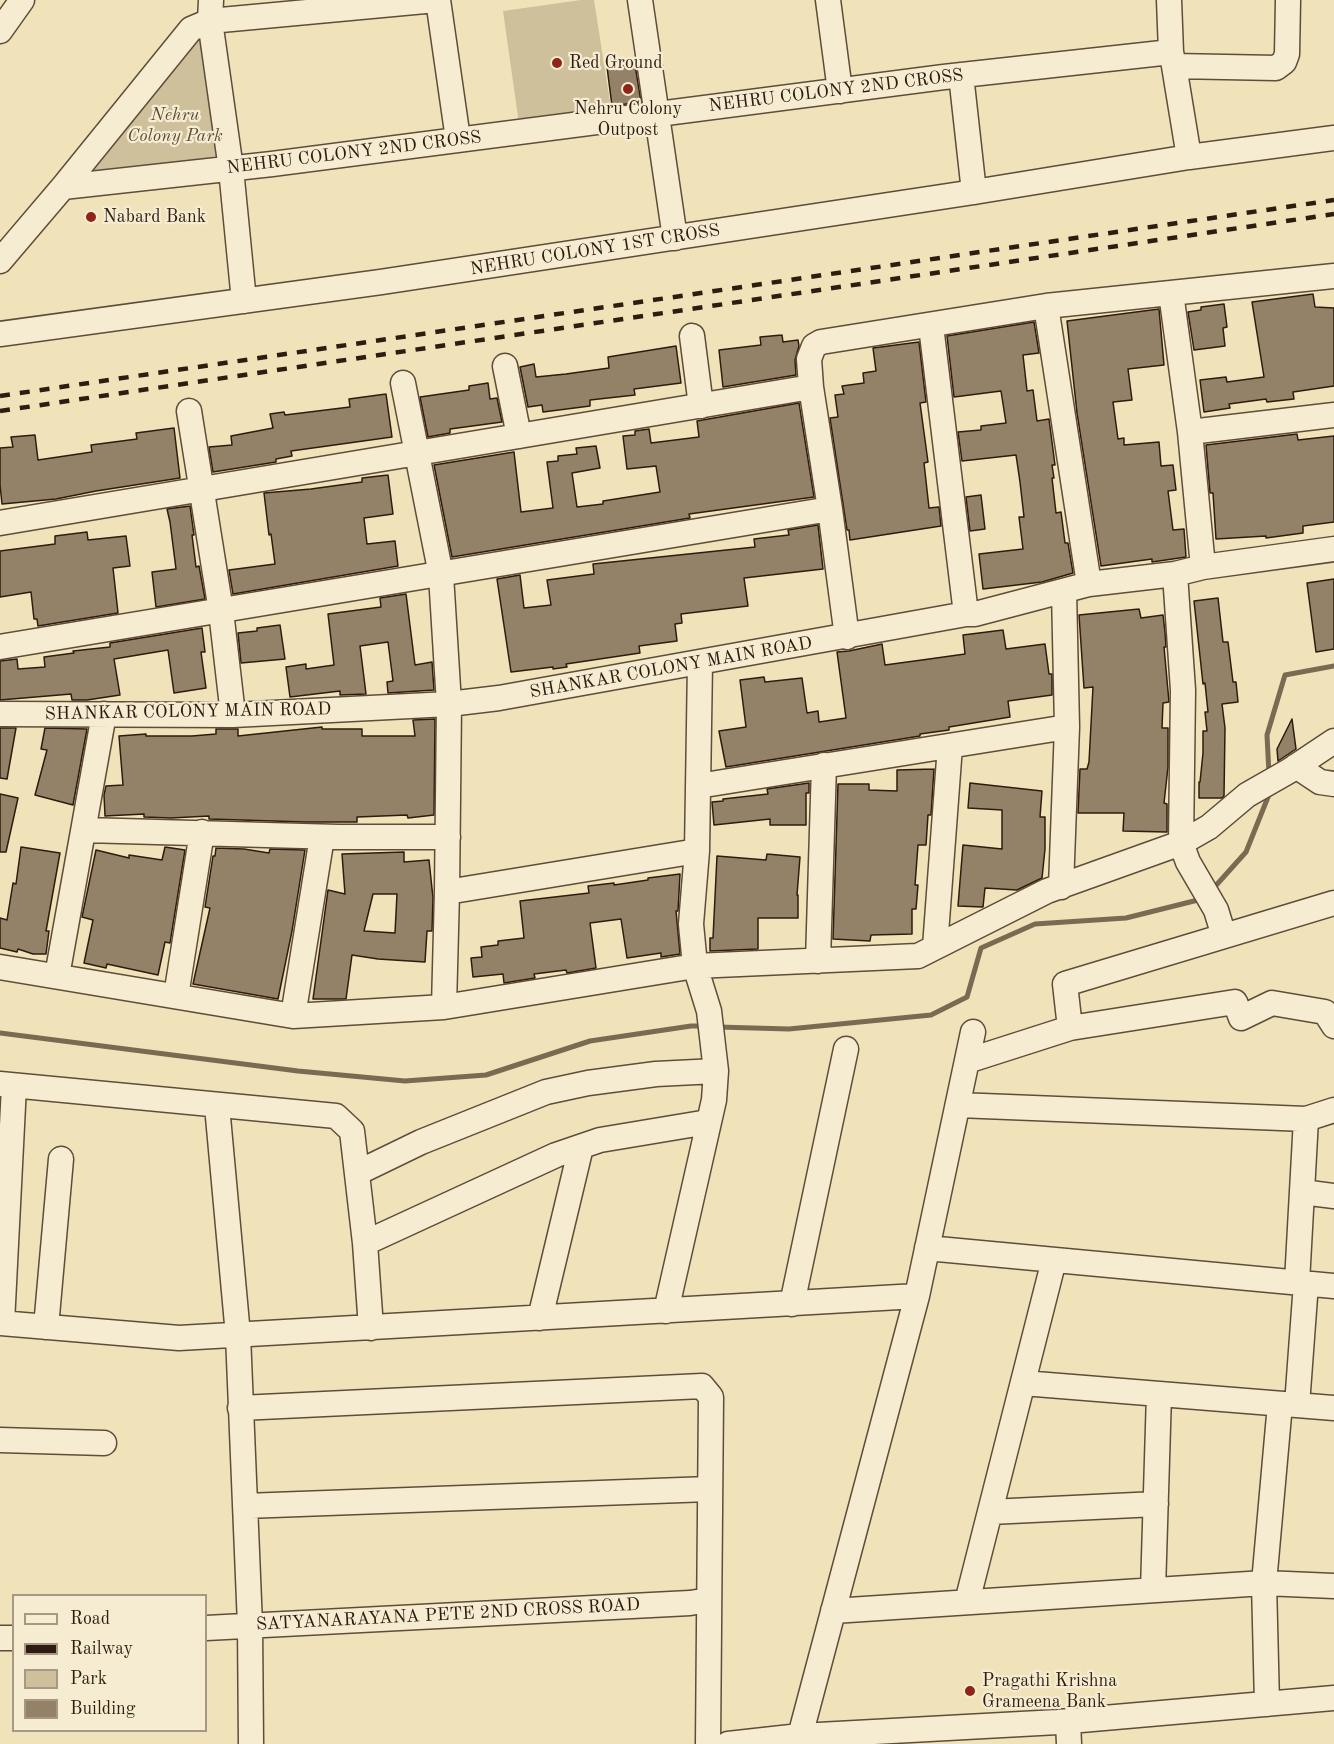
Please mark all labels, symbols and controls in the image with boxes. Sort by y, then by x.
place label: Red Ground [569,52,663,74]
marker: Red Ground [550,56,564,70]
street label: NEHRU COLONY 2ND CROSS [707,65,965,117]
marker: Nehru Colony Outpost [621,82,635,96]
place label: Nehru Colony Outpost [574,98,682,140]
park label: Nehru Colony Park [127,104,223,146]
street label: NEHRU COLONY 2ND CROSS [225,127,483,179]
place label: Nabard Bank [103,206,206,228]
marker: Nabard Bank [84,210,98,224]
street label: NEHRU COLONY 1ST CROSS [469,220,721,280]
street label: SHANKAR COLONY MAIN ROAD [528,632,814,704]
street label: SHANKAR COLONY MAIN ROAD [45,699,331,725]
legend [12,1594,207,1732]
street label: SATYANARAYANA PETE 2ND CROSS ROAD [255,1594,641,1636]
text: Road [70,1610,110,1628]
text: Railway [70,1640,133,1658]
text: Park [70,1670,107,1688]
place label: Pragathi Krishna Grameena Bank [982,1670,1117,1712]
marker: Pragathi Krishna Grameena Bank [963,1684,977,1698]
text: Building [70,1700,135,1718]

